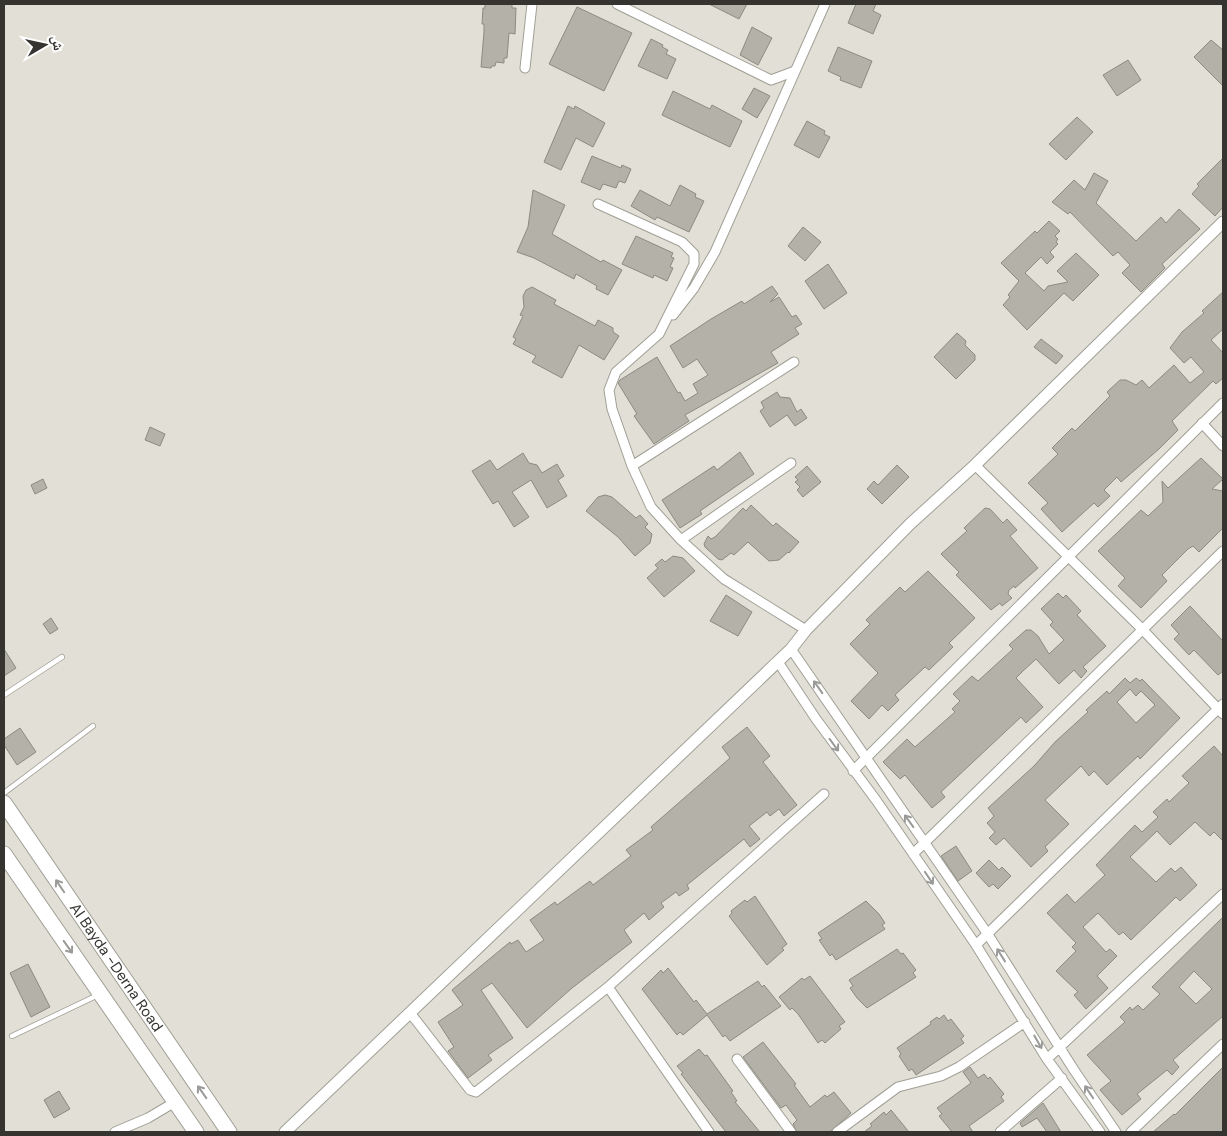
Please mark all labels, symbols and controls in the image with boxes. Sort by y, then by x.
north arrow [20,20,70,70]
text: ش [48,34,68,52]
one-way arrow [813,680,823,694]
one-way arrow [829,738,840,751]
one-way arrow [904,814,914,828]
one-way arrow [924,870,934,884]
one-way arrow [55,879,65,893]
street label: Al Bayda -Derna Road [65,899,167,1036]
one-way arrow [63,939,73,953]
one-way arrow [996,949,1006,963]
one-way arrow [1033,1035,1043,1049]
one-way arrow [197,1085,207,1099]
one-way arrow [1084,1085,1094,1099]

